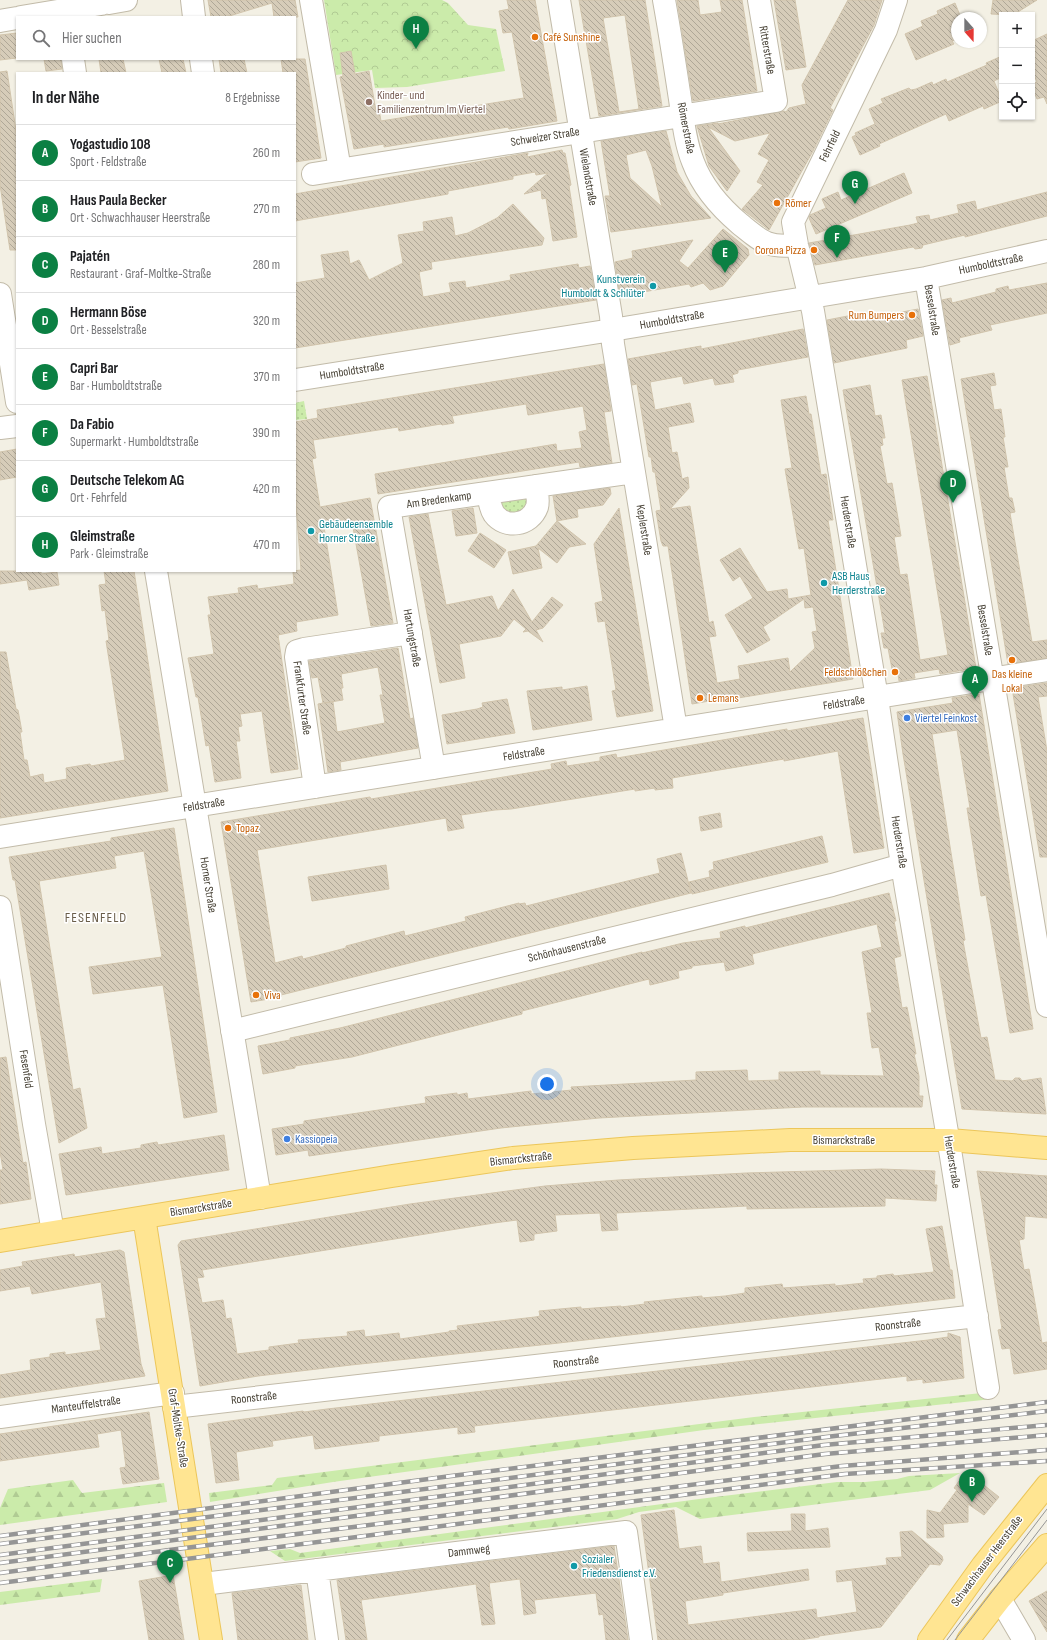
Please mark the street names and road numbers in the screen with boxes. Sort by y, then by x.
street label: Ritterstraße [755,25,779,75]
street label: Römerstraße [674,101,698,155]
street label: Schweizer Straße [509,124,581,150]
street label: Fehrfeld [816,128,844,164]
street label: Wielandstraße [576,147,600,207]
street label: Humboldtstraße [958,250,1025,278]
street label: Besselstraße [921,283,943,337]
street label: Humboldtstraße [639,307,706,333]
street label: Humboldtstraße [319,358,386,384]
street label: Am Bredenkamp [405,488,472,512]
street label: Herderstraße [836,495,860,550]
street label: Keplerstraße [633,504,655,557]
street label: Besselstraße [974,603,996,657]
street label: Hartungstraße [400,608,425,668]
street label: Frankfurter Straße [289,660,315,736]
street label: Feldstraße [822,692,866,714]
street label: Feldstraße [502,743,546,765]
street label: Feldstraße [182,794,226,816]
street label: Herderstraße [887,815,911,870]
street label: Horner Straße [196,856,220,914]
street label: Schönhausenstraße [526,932,608,966]
street label: Fesenfeld [16,1049,36,1089]
street label: Bismarckstraße [813,1133,875,1148]
street label: Herderstraße [940,1135,964,1190]
street label: Bismarckstraße [489,1148,553,1170]
street label: Bismarckstraße [169,1196,233,1220]
street label: Roonstraße [874,1315,922,1335]
street label: Roonstraße [552,1352,600,1372]
street label: Graf-Moltke-Straße [164,1387,192,1469]
street label: Roonstraße [230,1388,278,1408]
street label: Manteuffelstraße [50,1393,122,1417]
street label: Schwachhauser Heerstraße [948,1512,1026,1610]
street label: Dammweg [447,1541,491,1561]

